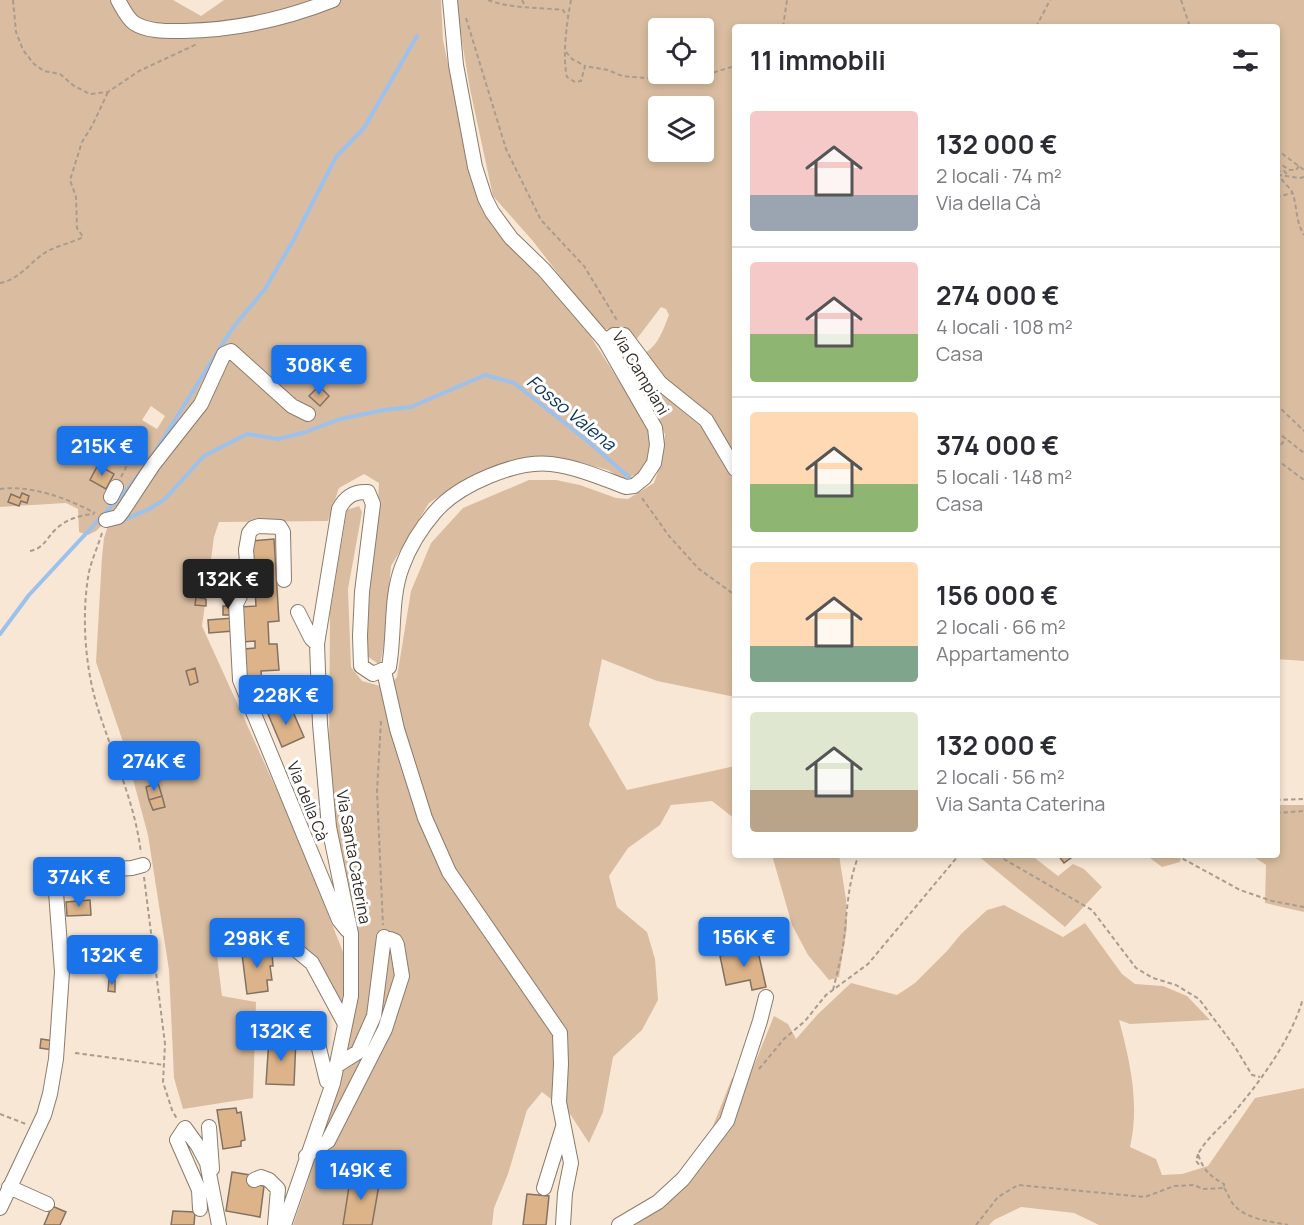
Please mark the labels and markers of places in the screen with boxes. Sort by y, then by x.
pin: 308K € [270,345,368,396]
pin: 215K € [53,426,151,477]
pin: 132K € [179,559,277,610]
pin: 228K € [237,675,335,726]
pin: 274K € [105,741,203,792]
pin: 374K € [30,857,128,908]
pin: 156K € [695,917,793,968]
pin: 298K € [208,918,306,969]
pin: 132K € [63,935,161,986]
pin: 132K € [232,1011,330,1062]
pin: 149K € [312,1150,410,1201]

